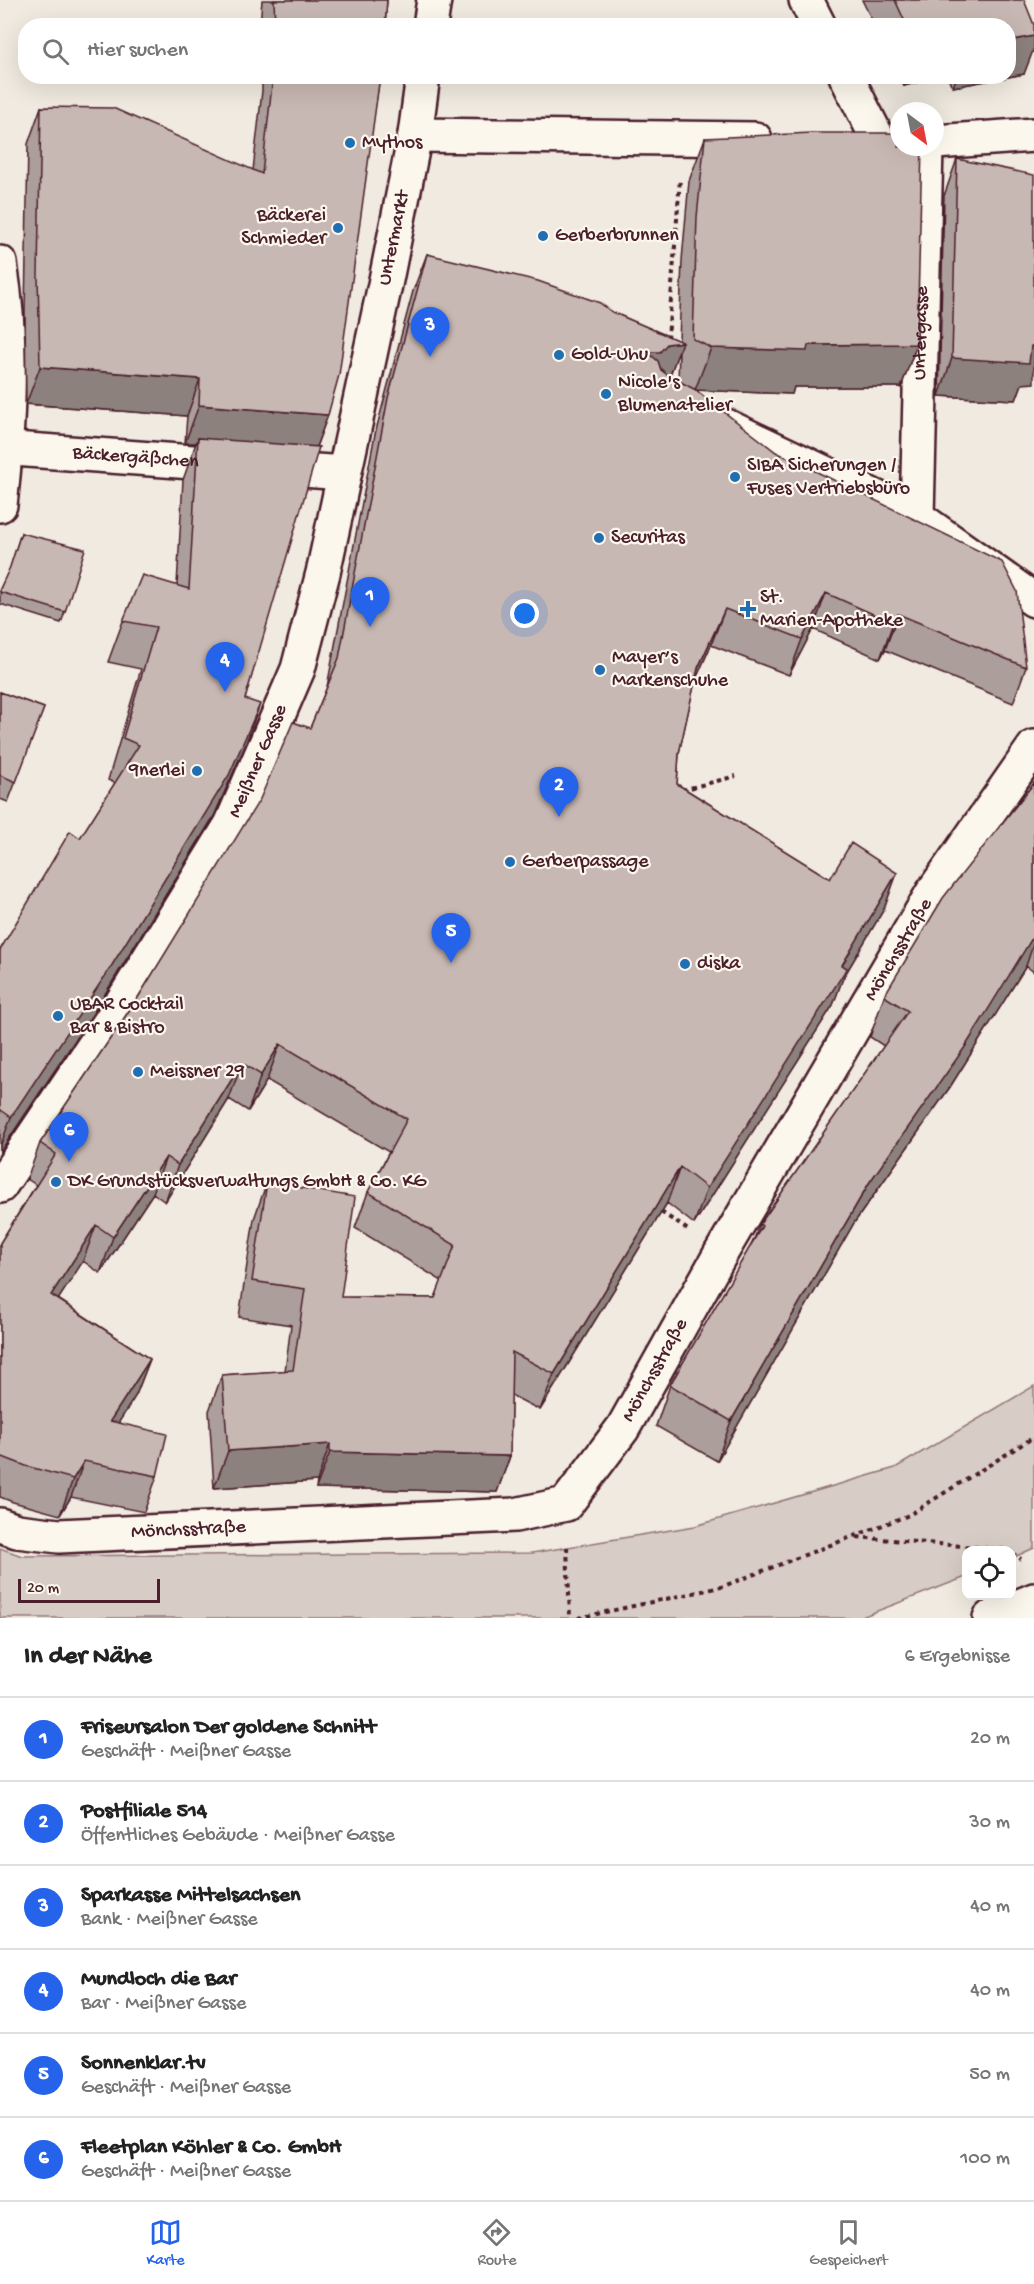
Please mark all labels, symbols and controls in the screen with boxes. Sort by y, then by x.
search box [18,18,1016,84]
icon: search [39,35,72,68]
text: Hier suchen [87,38,188,64]
north arrow [890,102,944,156]
place label: Mythos [362,132,423,155]
marker: Mythos [343,136,357,150]
street label: Untermarkt [374,187,415,288]
place label: Bäckerei Schmieder [241,205,328,251]
marker: Bäckerei Schmieder [331,221,345,235]
place label: Gerberbrunnen [555,225,679,248]
marker: Gerberbrunnen [536,229,550,243]
street label: Untergasse [909,285,934,380]
pin: 3 [410,308,450,357]
place label: Gold-Uhu [571,344,649,367]
marker: Gold-Uhu [552,348,566,362]
place label: Nicole's Blumenatelier [617,372,734,418]
marker: Nicole's Blumenatelier [599,387,613,401]
street label: Bäckergäßchen [71,442,200,474]
place label: SIBA Sicherungen / Fuses Vertriebsbüro [746,455,910,501]
marker: SIBA Sicherungen / Fuses Vertriebsbüro [728,470,742,484]
place label: Securitas [611,527,685,550]
marker: Securitas [592,531,606,545]
pin: 1 [350,578,389,627]
place label: St. Marien-Apotheke [760,587,904,633]
your location [510,599,539,628]
marker: St. Marien-Apotheke [741,602,755,616]
pin: 4 [206,642,244,692]
place label: Mayer’s Markenschuhe [612,647,729,693]
marker: Mayer’s Markenschuhe [593,663,607,677]
street label: Meißner Gasse [224,700,293,822]
place label: 9nerlei [128,760,185,783]
marker: 9nerlei [190,764,204,778]
pin: 2 [540,768,578,817]
place label: Gerberpassage [522,851,649,874]
marker: Gerberpassage [503,855,517,869]
street label: Mönchsstraße [860,894,938,1005]
pin: 5 [432,914,470,963]
place label: diska [697,953,741,976]
marker: diska [678,957,692,971]
place label: UBAR Cocktail Bar & Bistro [69,994,184,1040]
marker: UBAR Cocktail Bar & Bistro [51,1009,65,1023]
place label: Meissner 29 [150,1061,245,1084]
marker: Meissner 29 [131,1065,145,1079]
pin: 6 [50,1112,88,1162]
place label: DK Grundstücksverwaltungs GmbH & Co. KG [66,1171,428,1194]
marker: DK Grundstücksverwaltungs GmbH & Co. KG [49,1175,63,1189]
street label: Mönchsstraße [617,1314,694,1426]
street label: Mönchsstraße [131,1516,247,1544]
map controls [962,1546,1016,1600]
button: locate [962,1546,1016,1600]
scale bar [18,1576,160,1604]
text: 20 m [27,1580,59,1599]
text: In der Nähe [24,1642,152,1673]
text: 6 Ergebnisse [904,1646,1010,1669]
text: Friseursalon Der goldene Schnitt [81,1715,376,1741]
text: 1 [39,1728,48,1751]
text: 20 m [970,1728,1010,1751]
text: Geschäft · Meißner Gasse [81,1741,291,1764]
text: Postfiliale 514 [81,1799,207,1825]
text: 2 [39,1812,48,1835]
text: 30 m [969,1812,1010,1835]
text: Öffentliches Gebäude · Meißner Gasse [81,1825,395,1848]
text: Sparkasse Mittelsachsen [81,1883,301,1909]
text: 3 [38,1896,49,1919]
text: 40 m [970,1896,1010,1919]
text: Bank · Meißner Gasse [81,1909,258,1932]
text: Mundloch die Bar [81,1967,236,1993]
text: 4 [39,1980,48,2003]
text: 40 m [970,1980,1010,2003]
text: Bar · Meißner Gasse [81,1993,246,2016]
text: Sonnenklar.tv [81,2051,206,2077]
text: 5 [38,2064,49,2087]
text: 50 m [969,2064,1010,2087]
text: Geschäft · Meißner Gasse [81,2077,291,2100]
text: Fleetplan Köhler & Co. GmbH [81,2135,341,2161]
text: 6 [38,2148,49,2171]
text: 100 m [960,2148,1010,2171]
text: Geschäft · Meißner Gasse [81,2161,291,2184]
tab: Karte [146,2216,185,2271]
tab: Route [477,2216,516,2271]
tab: Gespeichert [809,2216,888,2271]

